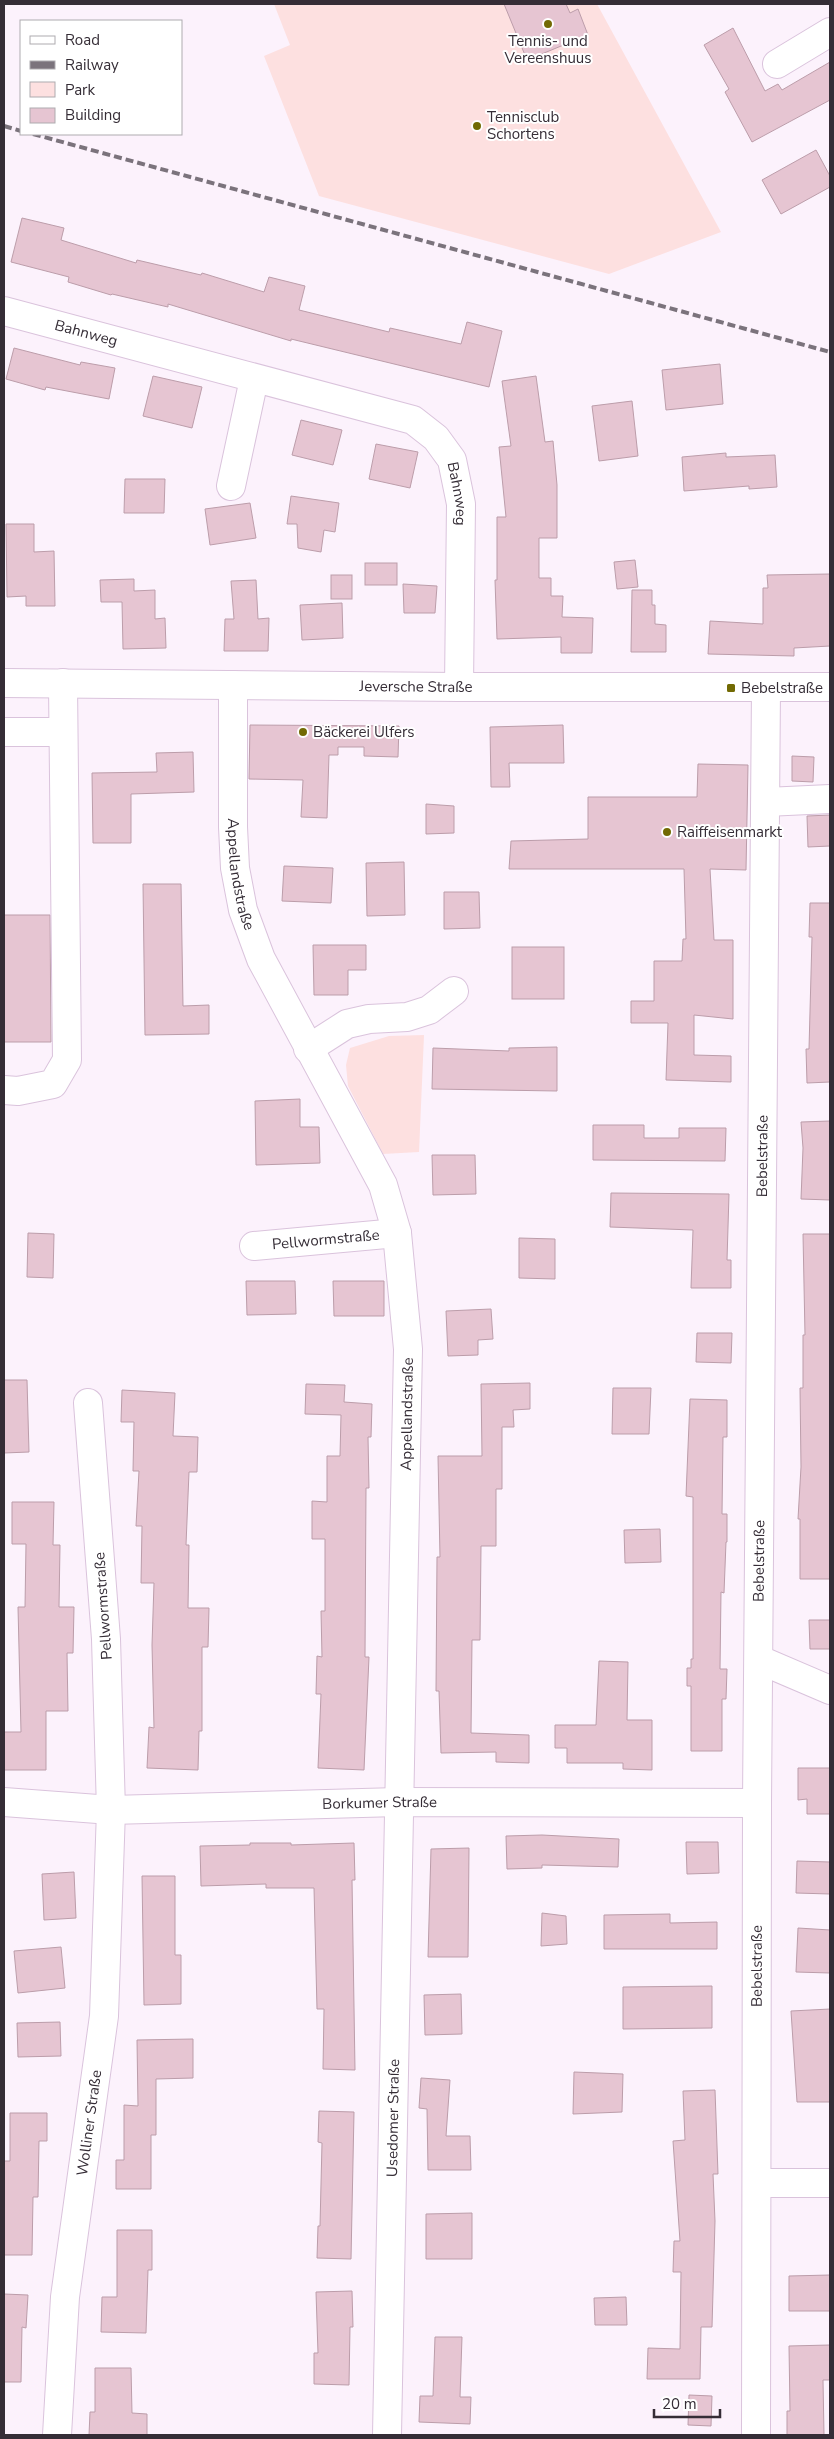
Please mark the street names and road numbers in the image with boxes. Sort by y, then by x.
street label: Bahnweg [52,315,120,351]
street label: Bahnweg [443,460,472,526]
street label: Jeversche Straße [358,676,473,697]
street label: Appellandstraße [223,818,260,933]
street label: Bebelstraße [752,1115,773,1197]
street label: Pellwormstraße [271,1225,380,1254]
street label: Appellandstraße [396,1357,418,1471]
street label: Bebelstraße [749,1520,769,1602]
street label: Pellwormstraße [89,1552,117,1660]
street label: Borkumer Straße [322,1792,437,1814]
street label: Bebelstraße [747,1925,767,2007]
street label: Usedomer Straße [382,2059,404,2177]
street label: Wolliner Straße [72,2068,106,2177]

